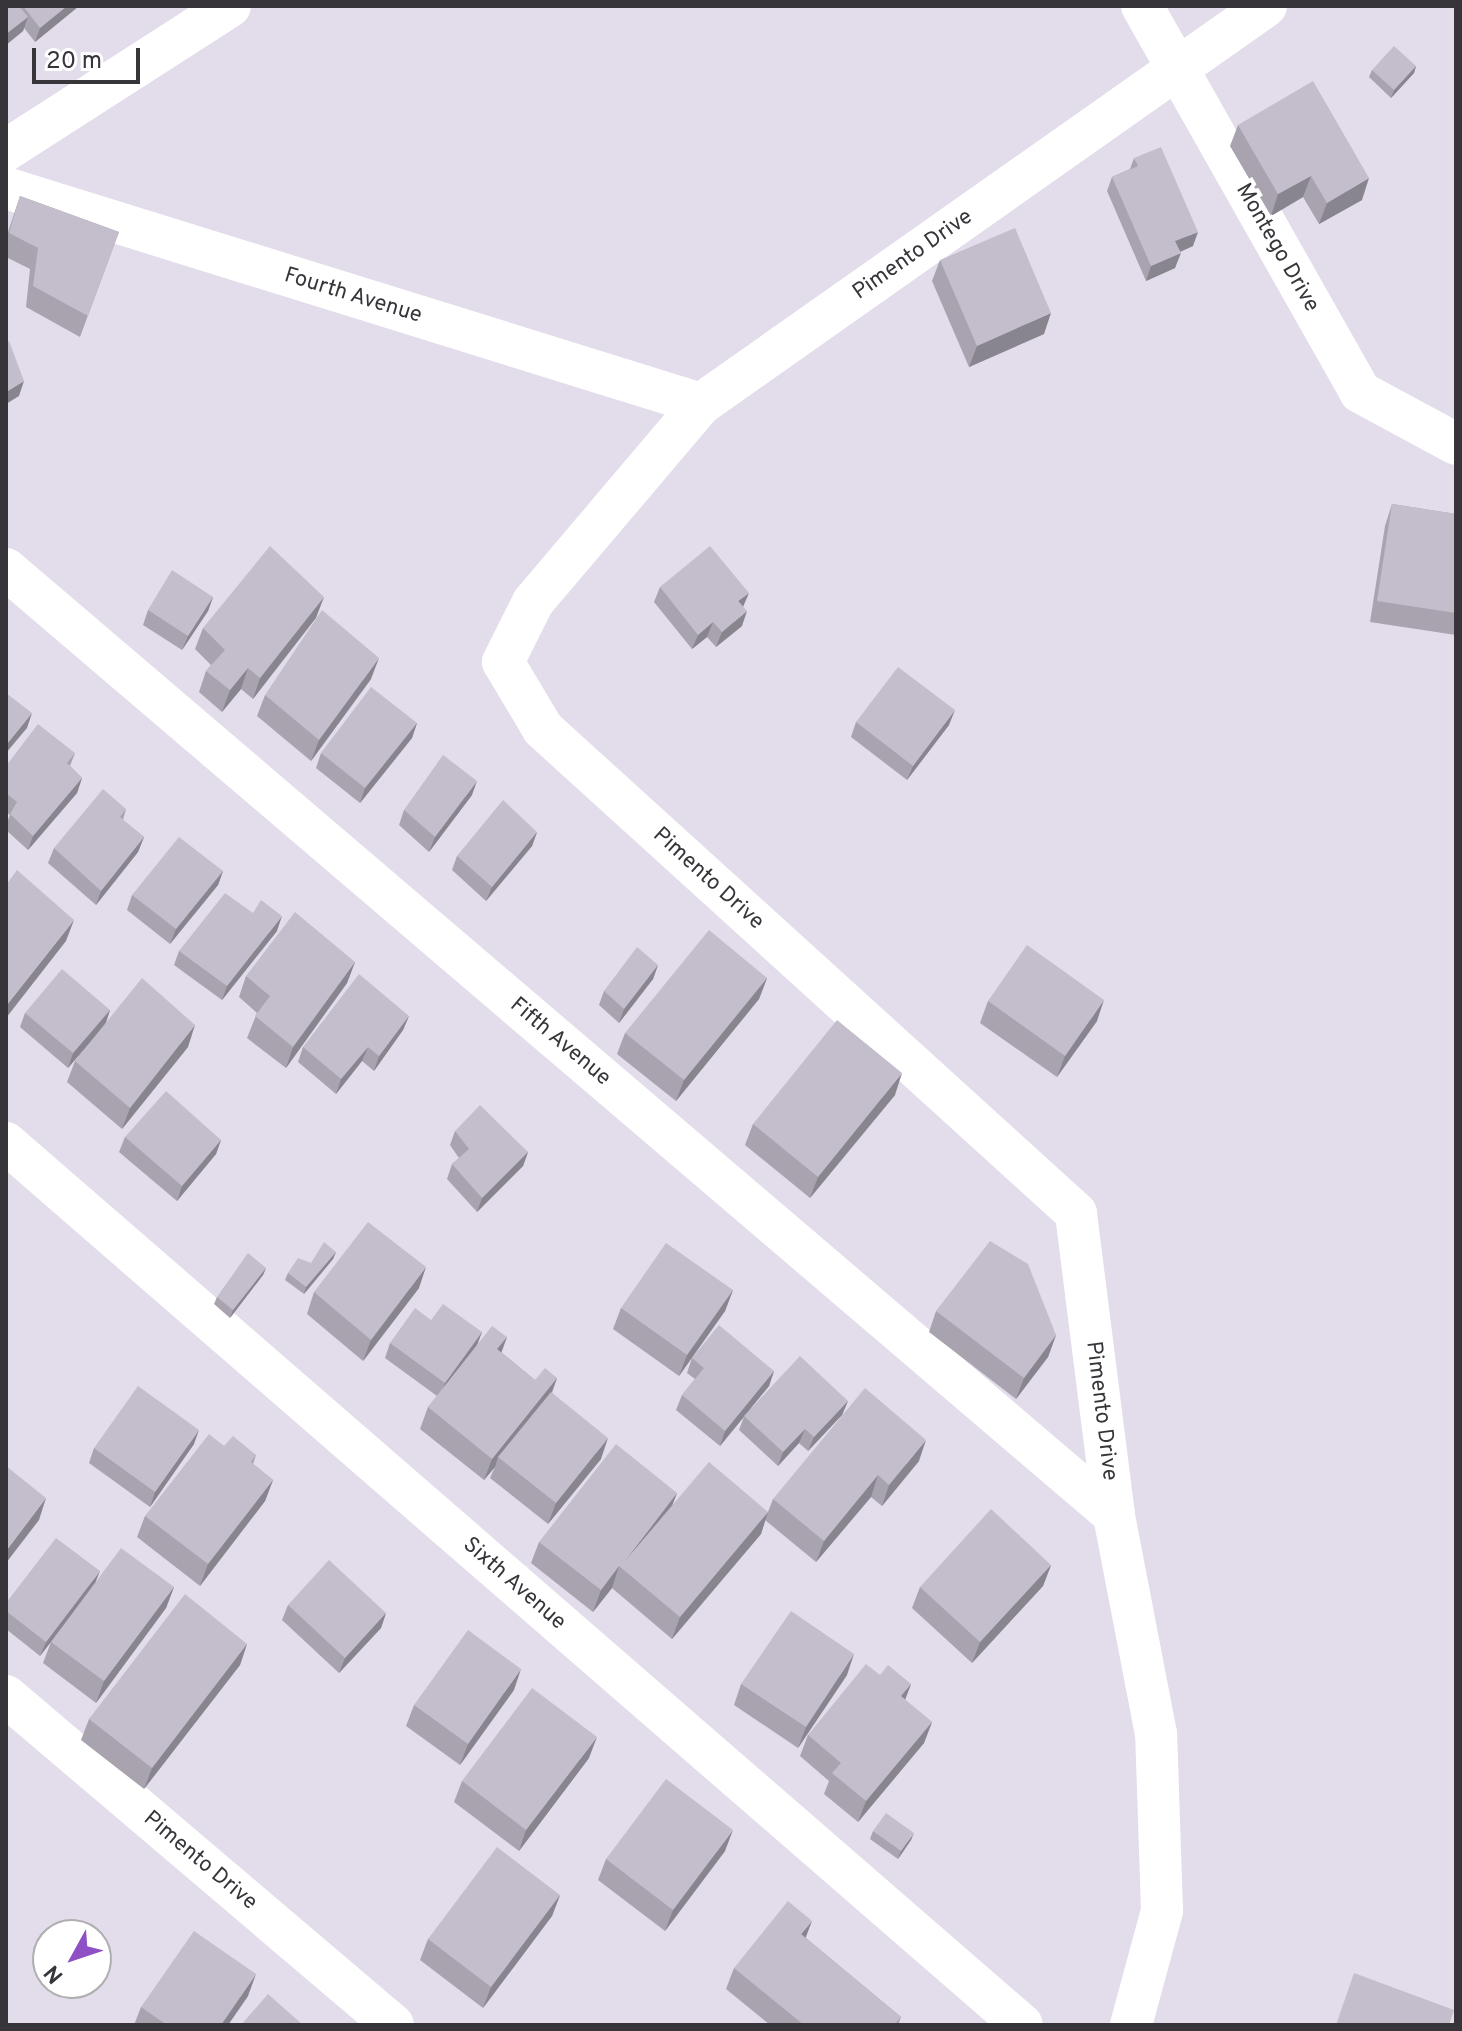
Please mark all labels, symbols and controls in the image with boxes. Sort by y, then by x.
scale bar [36,32,144,82]
text: 20 m [46,47,102,77]
street label: Montego Drive [1230,179,1324,317]
street label: Pimento Drive [848,204,978,306]
street label: Fourth Avenue [281,262,425,330]
street label: Pimento Drive [647,822,769,936]
street label: Fifth Avenue [504,992,616,1092]
street label: Pimento Drive [1079,1340,1123,1482]
street label: Sixth Avenue [457,1532,571,1636]
street label: Pimento Drive [138,1806,262,1916]
north arrow [32,1919,112,1999]
text: N [39,1959,70,1988]

